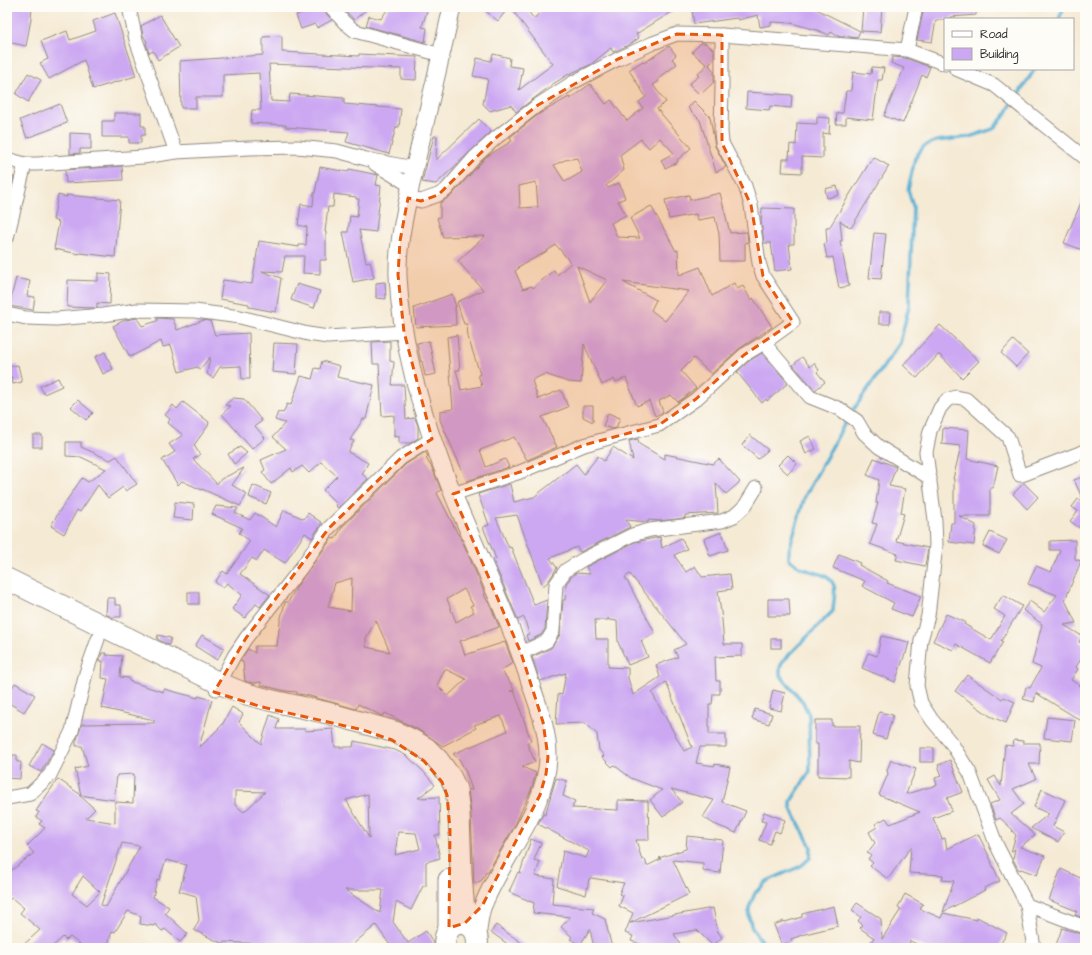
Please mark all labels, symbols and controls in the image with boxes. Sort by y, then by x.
legend [944,18,1074,70]
text: Road [980,26,1008,43]
text: Building [980,46,1018,64]

